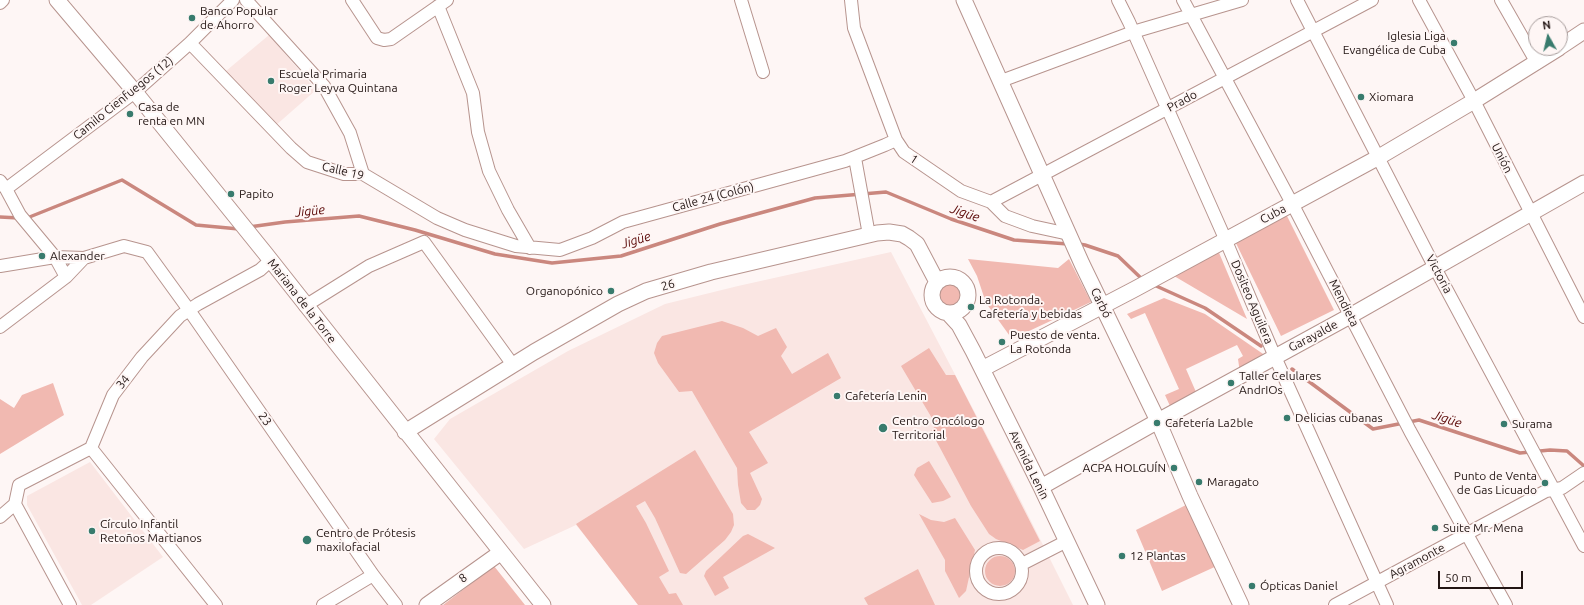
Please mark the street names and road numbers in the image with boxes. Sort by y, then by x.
street label: Camilo Cienfuegos (12) [70,53,176,143]
street label: Prado [1165,87,1199,115]
street label: Unión [1488,141,1516,175]
street label: 1 [907,151,921,167]
street label: Calle 19 [321,159,365,183]
street label: Calle 24 (Colón) [671,179,755,215]
street label: Cuba [1258,201,1288,227]
street label: Victoria [1423,252,1455,296]
street label: Mariana de la Torre [265,256,339,346]
street label: Dositeo Aguilera [1228,258,1276,346]
street label: 26 [660,276,676,294]
street label: Mendieta [1326,277,1362,329]
street label: Carbó [1087,285,1115,321]
street label: Garayalde [1286,317,1340,355]
street label: 34 [113,372,133,392]
street label: 23 [255,409,275,429]
street label: Avenida Lenin [1006,428,1052,502]
street label: Agramonte [1387,540,1447,582]
street label: 8 [456,570,470,586]

